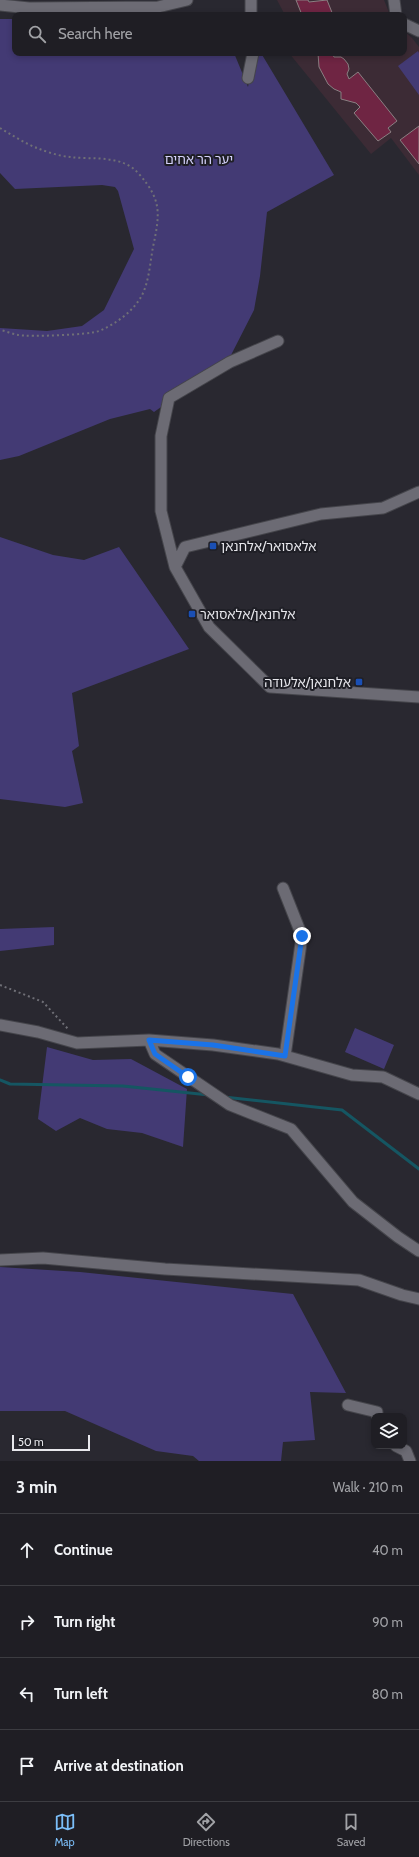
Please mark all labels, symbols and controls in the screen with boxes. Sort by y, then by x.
search box [12,12,407,56]
icon: search [26,23,48,45]
text: Search here [58,25,133,43]
park label: יער הר אחים [165,151,233,167]
place label: אלאסואר/אלחנאן [221,538,317,554]
marker: אלאסואר/אלחנאן [208,541,218,551]
place label: אלחנאן/אלאסואר [200,606,296,622]
marker: אלחנאן/אלאסואר [187,609,197,619]
place label: אלחנאן/אלעודה [264,674,351,690]
marker: אלחנאן/אלעודה [354,677,364,687]
route end [293,927,311,945]
route start [179,1068,197,1086]
map controls [371,1413,407,1449]
button: layers [371,1413,407,1449]
scale bar [12,1433,90,1452]
text: 50 m [18,1435,44,1449]
text: 3 min [16,1477,57,1497]
text: Walk · 210 m [333,1479,403,1495]
icon: ahead [16,1539,38,1561]
text: Continue [54,1541,113,1559]
text: 40 m [372,1542,403,1558]
icon: right [16,1611,38,1633]
text: Turn right [54,1613,115,1631]
text: 90 m [372,1614,403,1630]
icon: left [16,1683,38,1705]
text: Turn left [54,1685,108,1703]
text: 80 m [372,1686,403,1702]
icon: arrive [16,1755,38,1777]
text: Arrive at destination [54,1757,184,1775]
tab: Map [54,1811,76,1849]
tab: Directions [183,1811,230,1849]
tab: Saved [337,1811,365,1849]

